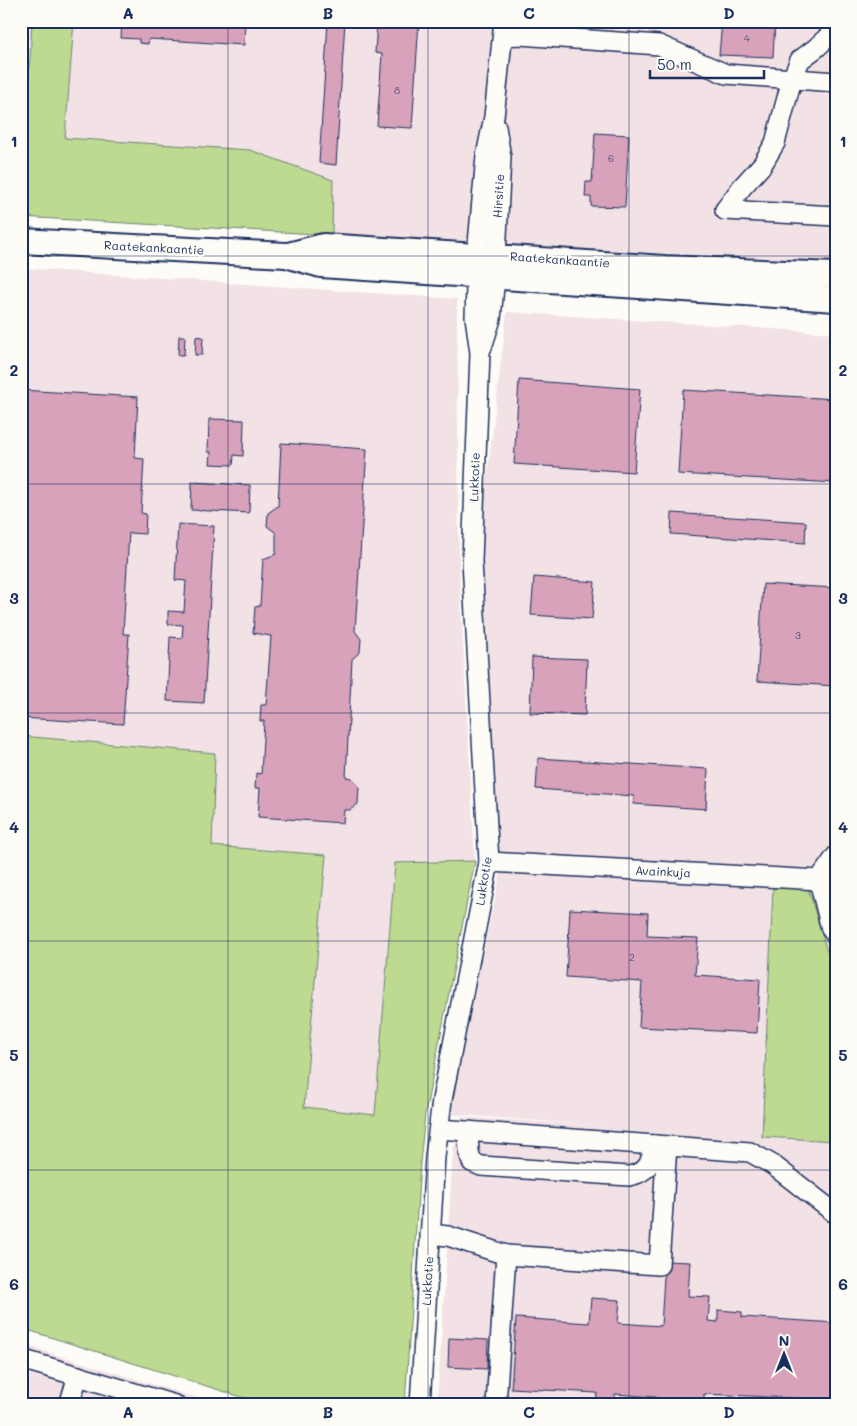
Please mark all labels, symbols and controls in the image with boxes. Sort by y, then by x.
text: A [122,2,134,23]
text: B [323,2,333,23]
text: C [523,2,535,23]
text: D [723,2,735,23]
house number: 4 [744,31,750,45]
scale bar [650,48,763,80]
text: 50 m [657,54,692,74]
house number: 8 [394,83,400,97]
text: 1 [10,130,18,151]
text: 1 [839,130,847,151]
house number: 6 [608,151,614,165]
street label: Hirsitie [489,173,507,218]
street label: Raatekankaantie [104,236,205,258]
street label: Raatekankaantie [510,248,611,270]
text: 2 [10,359,19,380]
text: 2 [839,359,848,380]
street label: Lukkotie [465,452,483,502]
text: 3 [9,587,19,608]
text: 3 [838,587,848,608]
house number: 3 [795,628,801,642]
text: 4 [9,816,19,837]
text: 4 [838,816,848,837]
street label: Lukkotie [471,855,495,906]
street label: Avainkuja [635,862,691,880]
house number: 2 [629,950,635,964]
text: 5 [9,1044,19,1065]
text: 5 [838,1044,848,1065]
street label: Lukkotie [418,1256,436,1306]
text: 6 [9,1273,19,1294]
text: 6 [838,1273,848,1294]
north arrow [760,1328,810,1378]
text: N [779,1331,789,1350]
text: A [122,1401,134,1422]
text: B [323,1401,333,1422]
text: C [523,1401,535,1422]
text: D [723,1401,735,1422]

